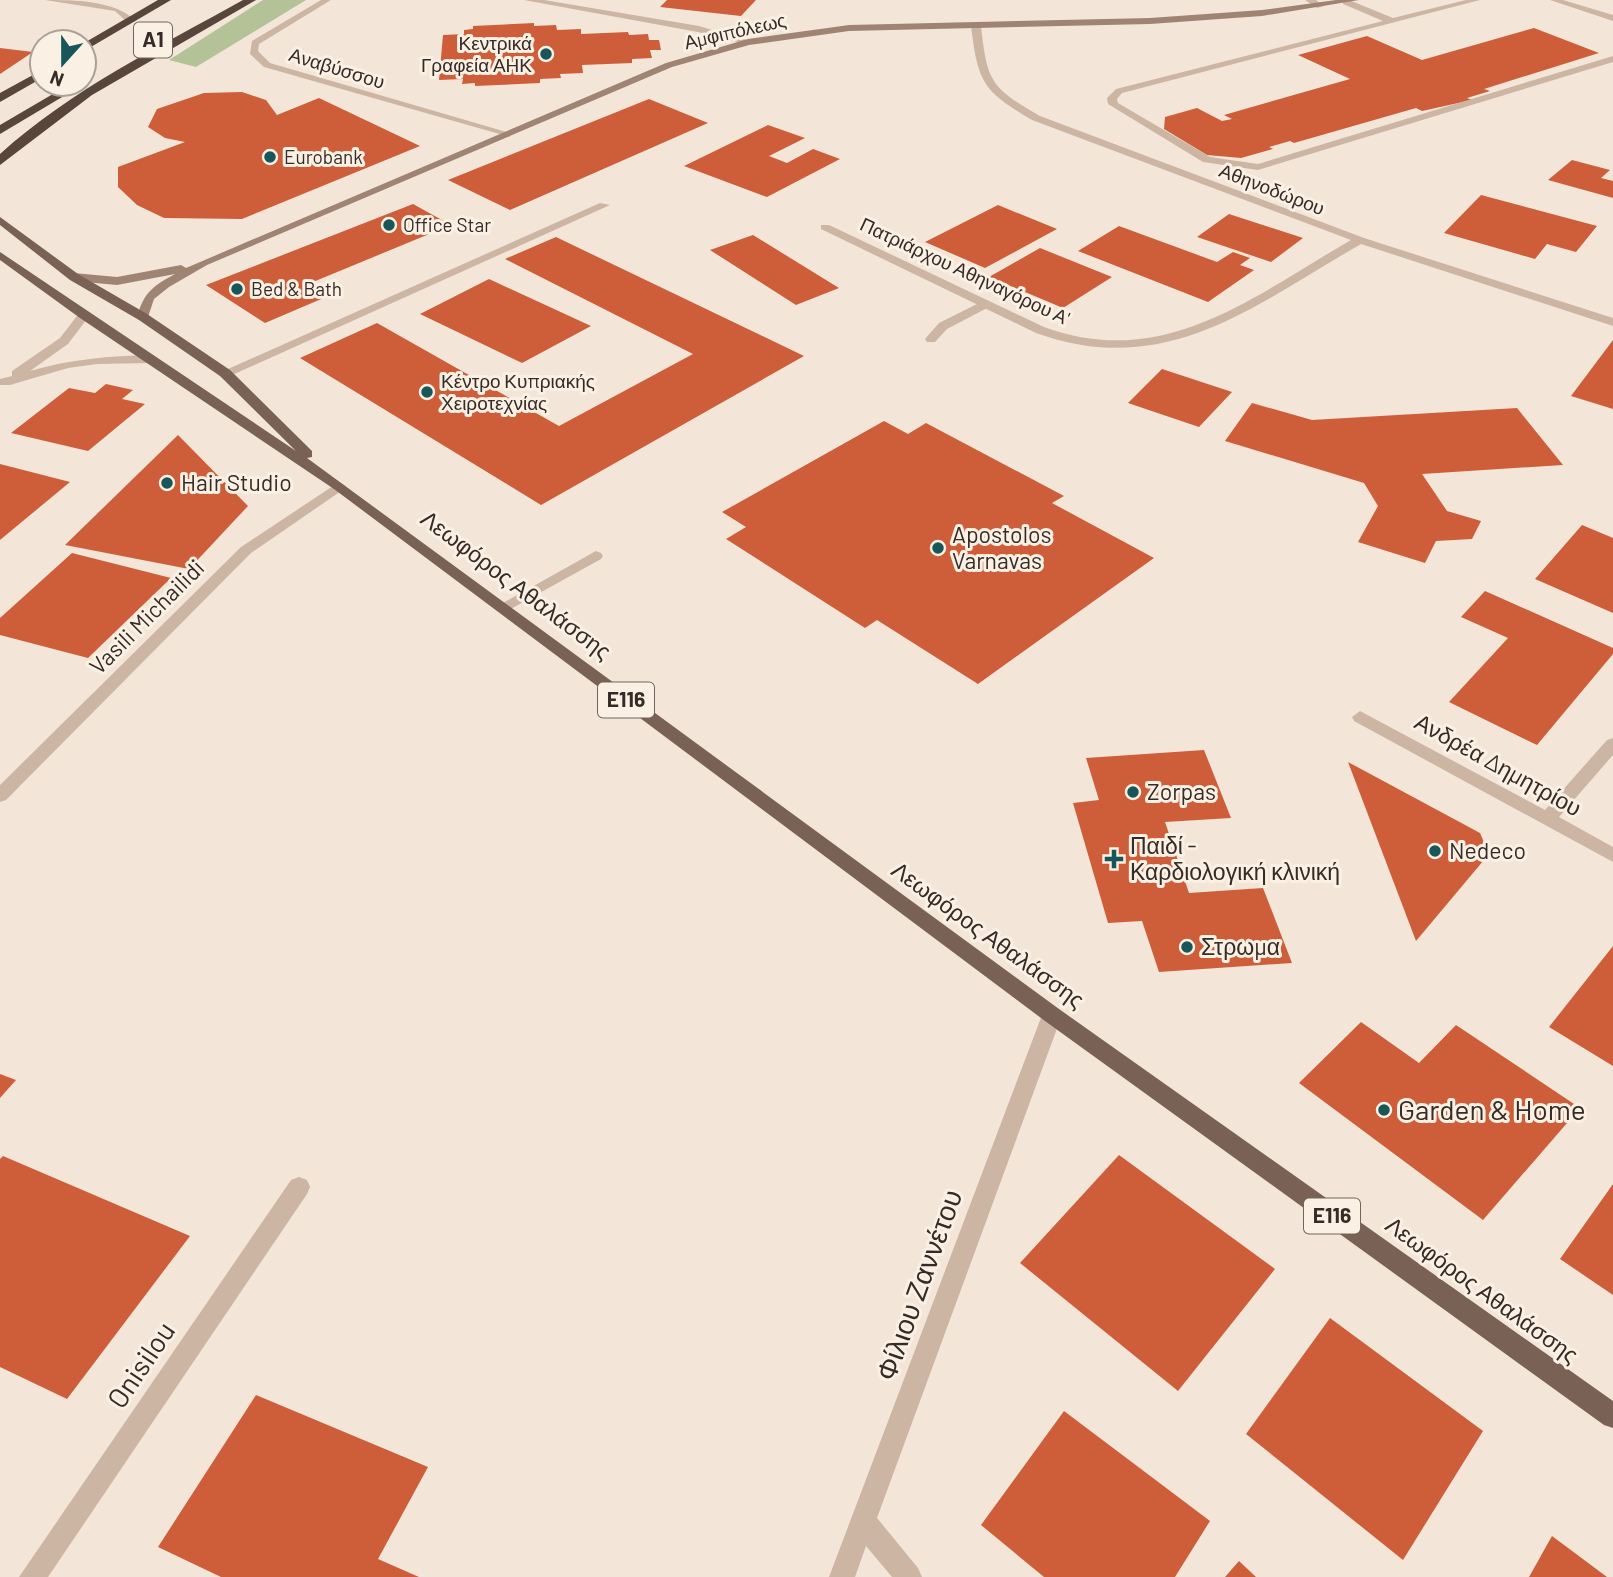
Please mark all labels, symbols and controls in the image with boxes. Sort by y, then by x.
street label: Αμφιπόλεως [682,8,788,53]
road number: A1 [134,22,172,58]
north arrow [28,28,98,98]
place label: Κεντρικά Γραφεία ΑΗΚ [421,31,532,76]
street label: Αναβύσσου [287,42,388,93]
marker: Κεντρικά Γραφεία ΑΗΚ [538,46,554,62]
text: N [47,66,67,92]
place label: Eurobank [284,145,363,168]
marker: Eurobank [262,149,278,165]
street label: Αθηνοδώρου [1216,158,1328,219]
street label: Πατριάρχου Αθηναγόρου Α' [857,212,1074,329]
place label: Office Star [403,213,491,236]
marker: Office Star [381,217,397,233]
place label: Bed & Bath [251,277,342,300]
marker: Bed & Bath [229,281,245,297]
place label: Κέντρο Κυπριακής Χειροτεχνίας [441,369,595,414]
marker: Κέντρο Κυπριακής Χειροτεχνίας [419,384,435,400]
place label: Hair Studio [181,468,292,496]
marker: Hair Studio [159,475,175,491]
street label: Λεωφόρος Αθαλάσσης [416,504,617,665]
place label: Apostolos Varnavas [952,520,1052,574]
marker: Apostolos Varnavas [930,540,946,556]
street label: Vasili Michailidi [83,553,209,679]
road number: E116 [598,682,654,718]
street label: Ανδρέα Δημητρίου [1410,707,1587,821]
place label: Zorpas [1147,777,1216,805]
marker: Zorpas [1125,784,1141,800]
place label: Παιδί - Καρδιολογική κλινική [1130,831,1340,885]
place label: Nedeco [1449,836,1526,864]
marker: Nedeco [1427,843,1443,859]
marker: Παιδί - Καρδιολογική κλινική [1104,849,1124,869]
street label: Λεωφόρος Αθαλάσσης [887,855,1090,1013]
place label: Στρωμα [1201,932,1280,960]
marker: Στρωμα [1179,939,1195,955]
place label: Garden & Home [1398,1092,1586,1126]
marker: Garden & Home [1376,1102,1392,1118]
street label: Φίλιου Ζαννέτου [868,1185,968,1385]
road number: E116 [1304,1198,1360,1234]
street label: Λεωφόρος Αθαλάσσης [1381,1210,1584,1368]
street label: Onisilou [99,1315,181,1414]

